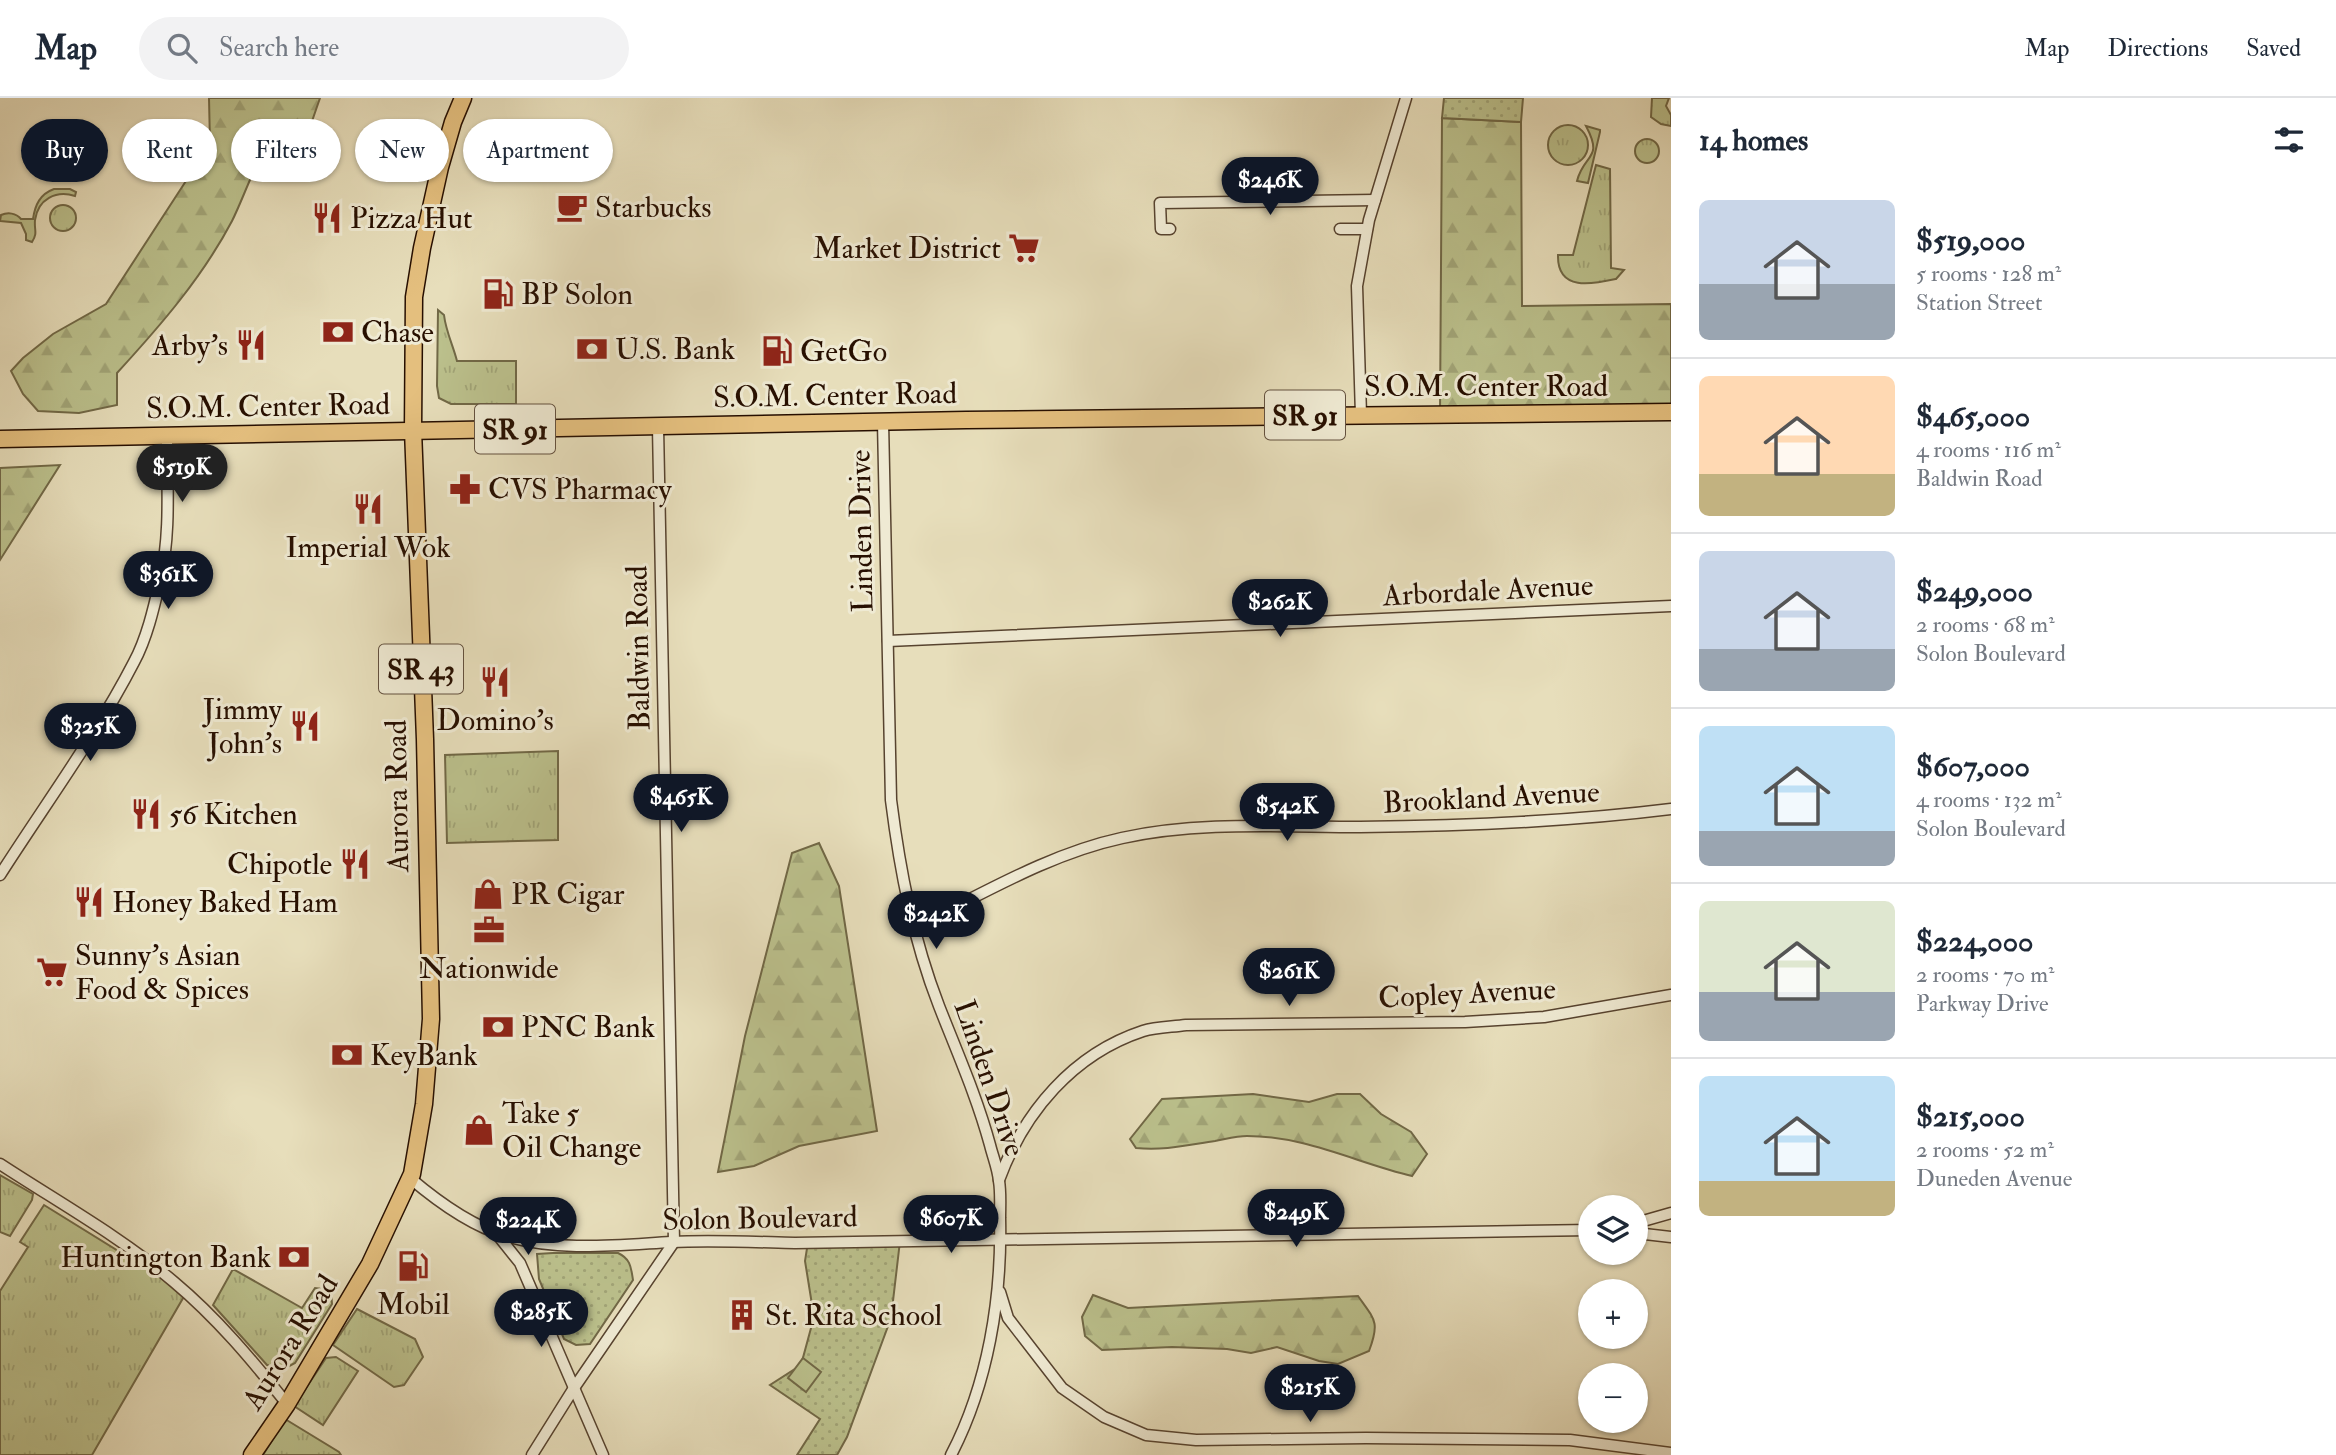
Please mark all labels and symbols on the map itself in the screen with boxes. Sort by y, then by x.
pin: $246K [1221,158,1319,217]
place label: Starbucks [595,189,712,226]
cafe icon: Starbucks [555,190,589,224]
place label: Pizza Hut [350,200,473,237]
restaurant icon: Pizza Hut [310,201,344,235]
place label: Market District [813,230,1001,267]
supermarket icon: Market District [1007,231,1041,265]
place label: BP Solon [521,276,633,313]
fuel station icon: BP Solon [481,277,515,311]
place label: Chase [361,314,434,351]
bank icon: Chase [321,315,355,349]
place label: Arby's [151,327,228,364]
restaurant icon: Arby's [234,328,268,362]
place label: U.S. Bank [615,331,735,368]
bank icon: U.S. Bank [575,332,609,366]
place label: GetGo [800,333,887,370]
fuel station icon: GetGo [760,334,794,368]
street label: S.O.M. Center Road [1364,368,1608,405]
street label: S.O.M. Center Road [713,375,958,416]
street label: S.O.M. Center Road [146,386,391,427]
road number: SR 91 [1265,390,1345,440]
road number: SR 91 [475,404,555,454]
pin: $519K [133,444,231,504]
street label: Linden Drive [842,449,881,613]
place label: CVS Pharmacy [488,471,673,508]
pharmacy icon: CVS Pharmacy [448,472,482,506]
restaurant icon: Imperial Wok [351,492,385,526]
place label: Imperial Wok [285,529,451,566]
pin: $361K [119,552,217,611]
street label: Baldwin Road [619,565,658,731]
street label: Arbordale Avenue [1381,567,1594,615]
pin: $262K [1231,580,1329,639]
road number: SR 43 [379,644,463,694]
restaurant icon: Domino's [478,665,512,699]
place label: Jimmy John's [202,691,283,762]
place label: Domino's [436,702,554,739]
pin: $325K [41,704,139,763]
restaurant icon: Jimmy John's [288,709,322,743]
street label: Aurora Road [378,719,417,874]
street label: Brookland Avenue [1382,773,1600,822]
pin: $465K [632,774,730,834]
pin: $542K [1238,784,1336,843]
place label: 56 Kitchen [169,796,298,833]
restaurant icon: 56 Kitchen [129,797,163,831]
place label: Chipotle [227,846,332,883]
restaurant icon: Chipotle [338,847,372,881]
place label: PR Cigar [511,876,624,913]
shop icon: PR Cigar [471,877,505,911]
place label: Honey Baked Ham [112,884,338,921]
restaurant icon: Honey Baked Ham [72,885,106,919]
pin: $242K [887,892,985,951]
office icon: Nationwide [472,913,506,947]
place label: Sunny's Asian Food & Spices [75,937,249,1008]
pin: $261K [1240,948,1338,1008]
place label: Nationwide [419,950,559,987]
supermarket icon: Sunny's Asian Food & Spices [35,955,69,989]
street label: Copley Avenue [1377,970,1557,1017]
street label: Linden Drive [946,995,1034,1161]
place label: PNC Bank [521,1009,655,1046]
bank icon: PNC Bank [481,1010,515,1044]
place label: KeyBank [370,1037,478,1074]
bank icon: KeyBank [330,1038,364,1072]
place label: Take 5 Oil Change [502,1095,641,1166]
shop icon: Take 5 Oil Change [462,1113,496,1147]
pin: $249K [1247,1190,1345,1249]
pin: $607K [902,1196,1000,1255]
pin: $224K [479,1198,577,1257]
street label: Solon Boulevard [662,1198,858,1239]
place label: Huntington Bank [60,1239,271,1276]
bank icon: Huntington Bank [277,1240,311,1274]
fuel station icon: Mobil [396,1249,430,1283]
street label: Aurora Road [234,1268,347,1418]
place label: Mobil [376,1286,450,1323]
pin: $285K [492,1290,590,1349]
place label: St. Rita School [765,1297,942,1334]
building icon: St. Rita School [725,1298,759,1332]
pin: $215K [1261,1364,1359,1424]

